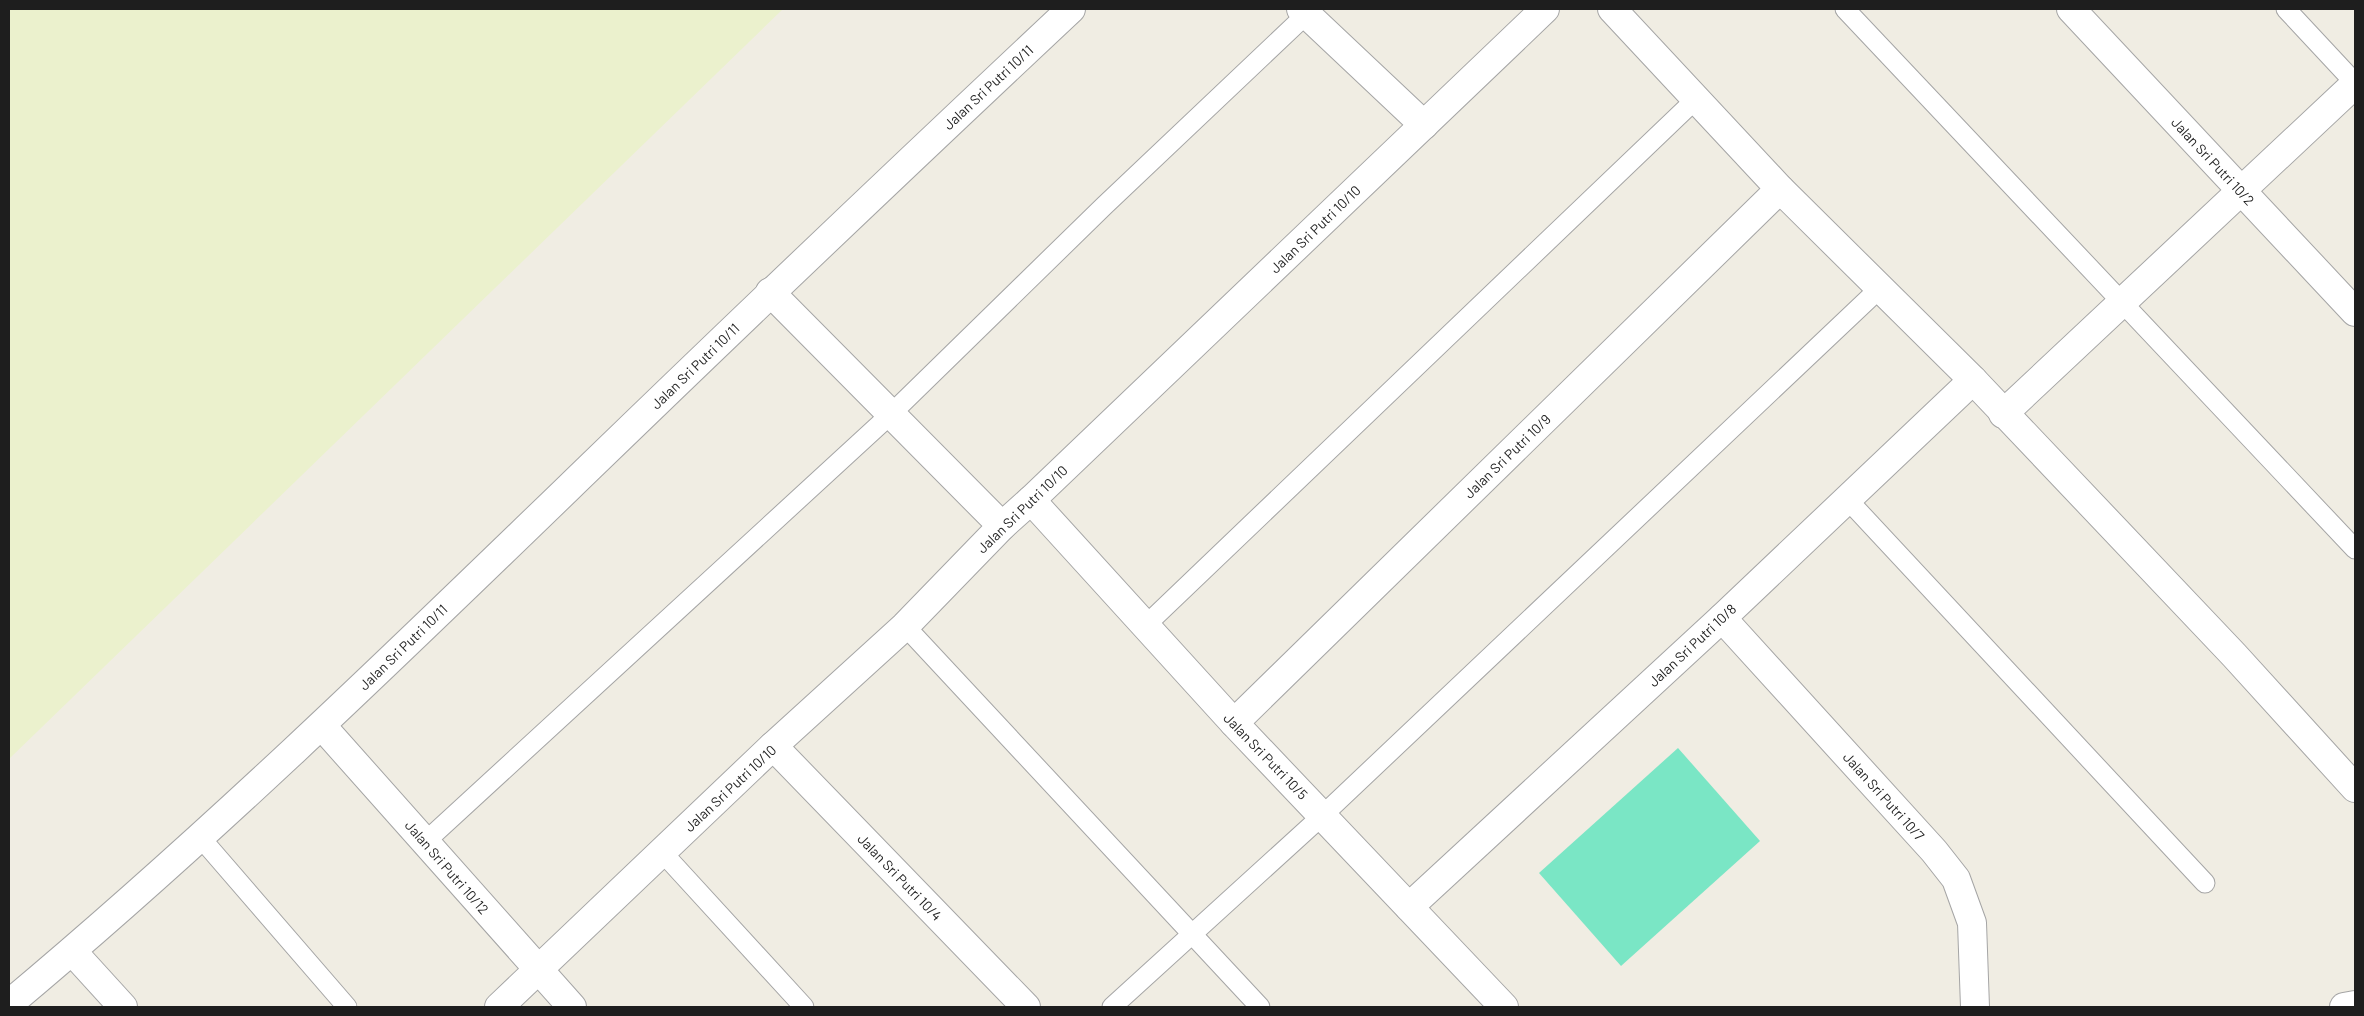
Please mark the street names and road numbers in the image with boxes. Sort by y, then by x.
street label: Jalan Sri Putri 10/11 [940,41,1036,133]
street label: Jalan Sri Putri 10/2 [2168,114,2258,208]
street label: Jalan Sri Putri 10/10 [1266,181,1364,277]
street label: Jalan Sri Putri 10/11 [647,320,743,412]
street label: Jalan Sri Putri 10/9 [1460,410,1554,502]
street label: Jalan Sri Putri 10/10 [973,461,1071,557]
street label: Jalan Sri Putri 10/8 [1645,600,1739,690]
street label: Jalan Sri Putri 10/11 [355,601,451,693]
street label: Jalan Sri Putri 10/5 [1220,709,1312,803]
street label: Jalan Sri Putri 10/10 [681,741,779,835]
street label: Jalan Sri Putri 10/7 [1840,748,1928,844]
street label: Jalan Sri Putri 10/12 [402,817,492,917]
street label: Jalan Sri Putri 10/4 [854,830,946,924]

